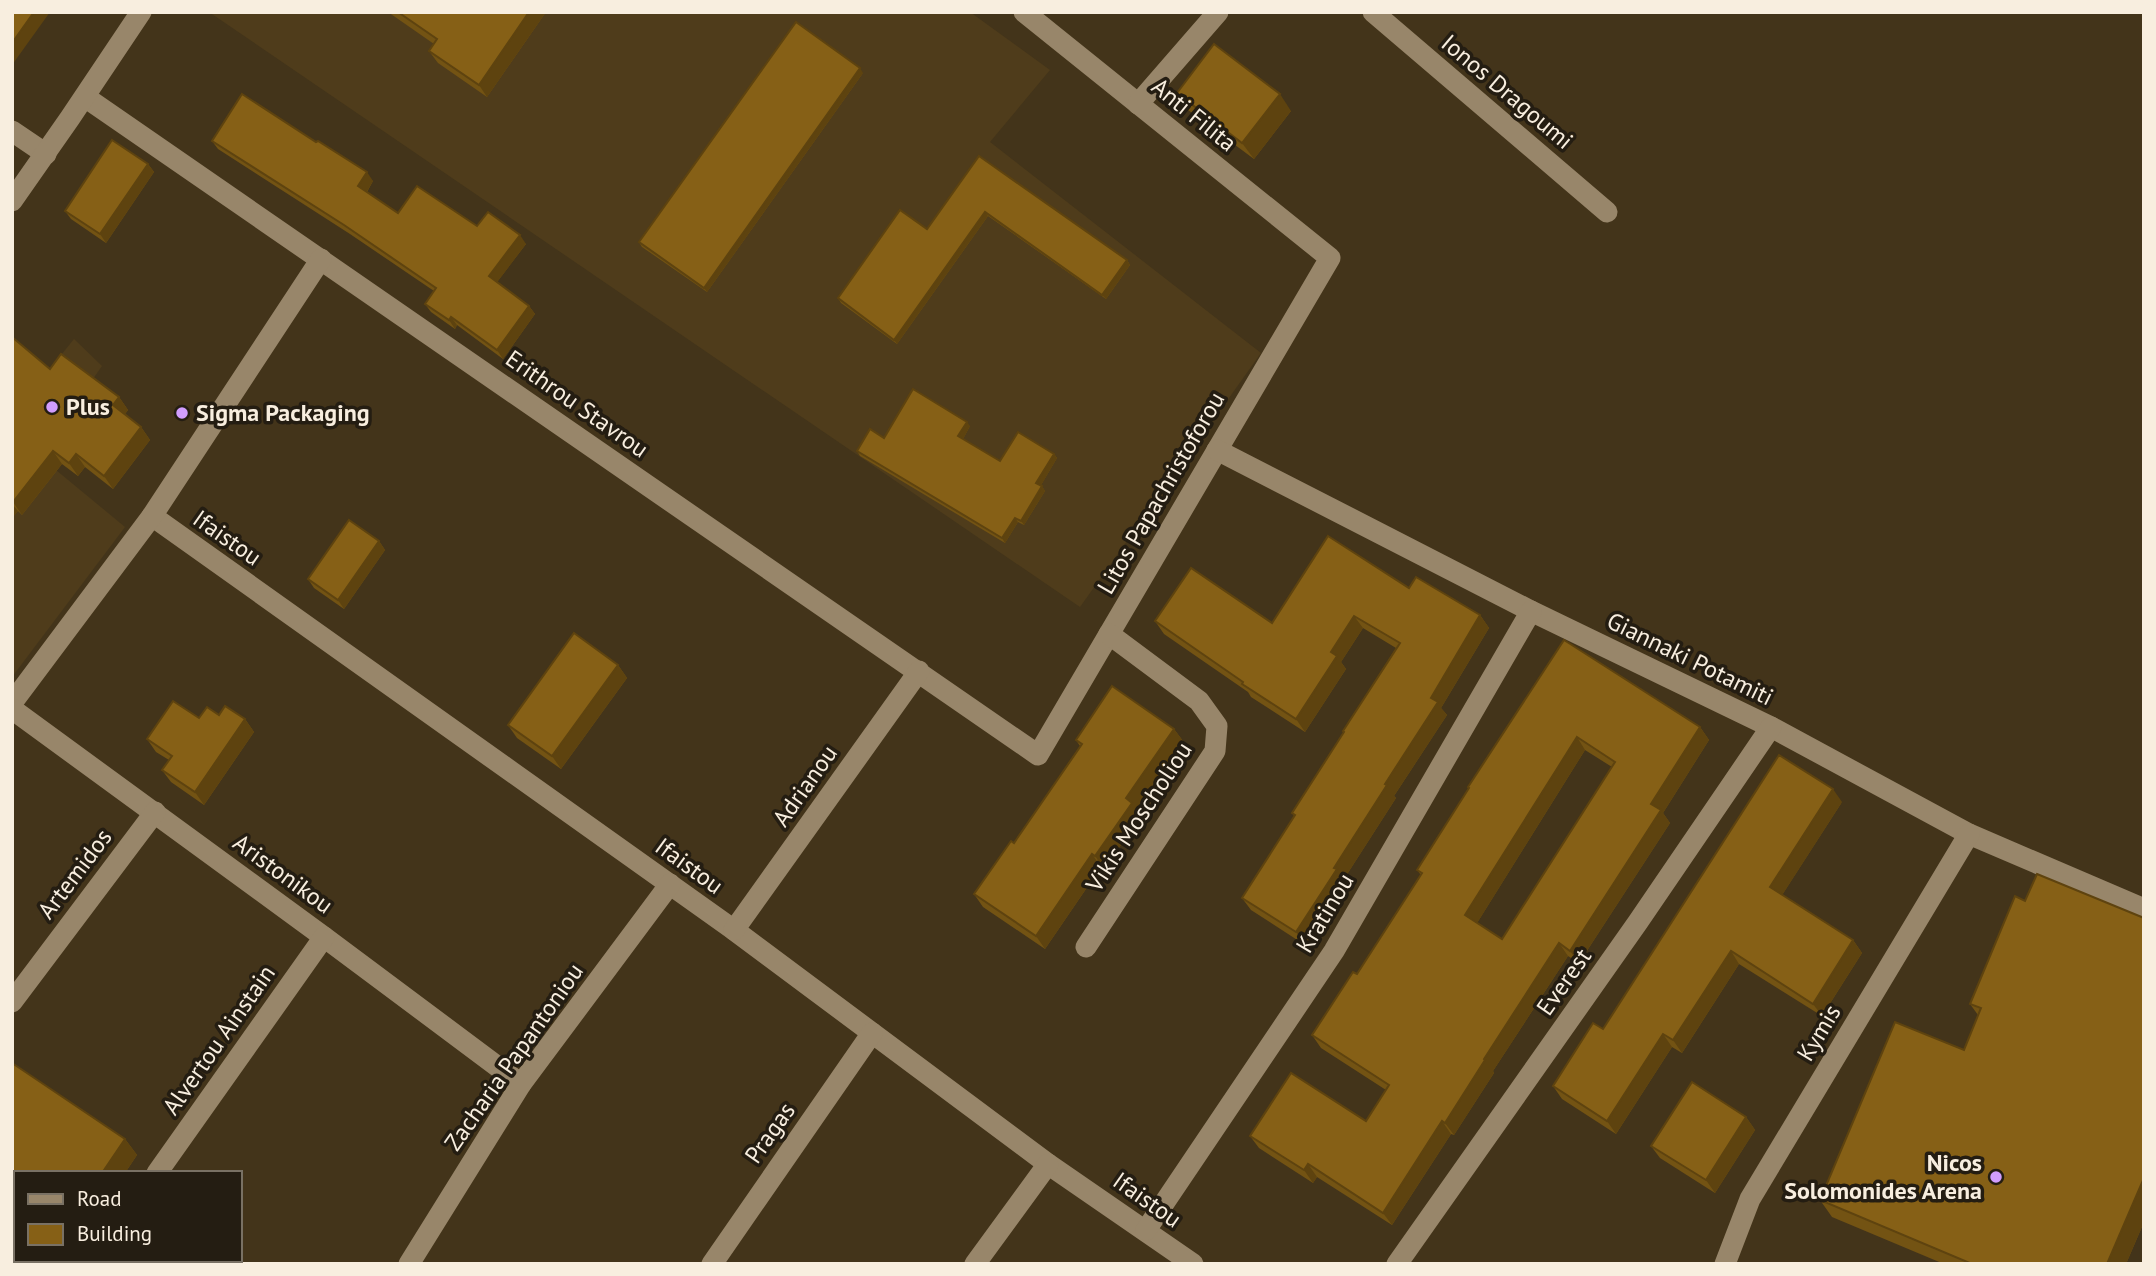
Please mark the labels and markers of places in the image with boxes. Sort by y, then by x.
place label: Plus [66,391,110,422]
place label: Sigma Packaging [196,397,370,428]
marker: Plus [44,399,60,415]
marker: Sigma Packaging [174,405,190,421]
place label: Nicos Solomonides Arena [1784,1147,1982,1206]
marker: Nicos Solomonides Arena [1988,1169,2004,1185]

